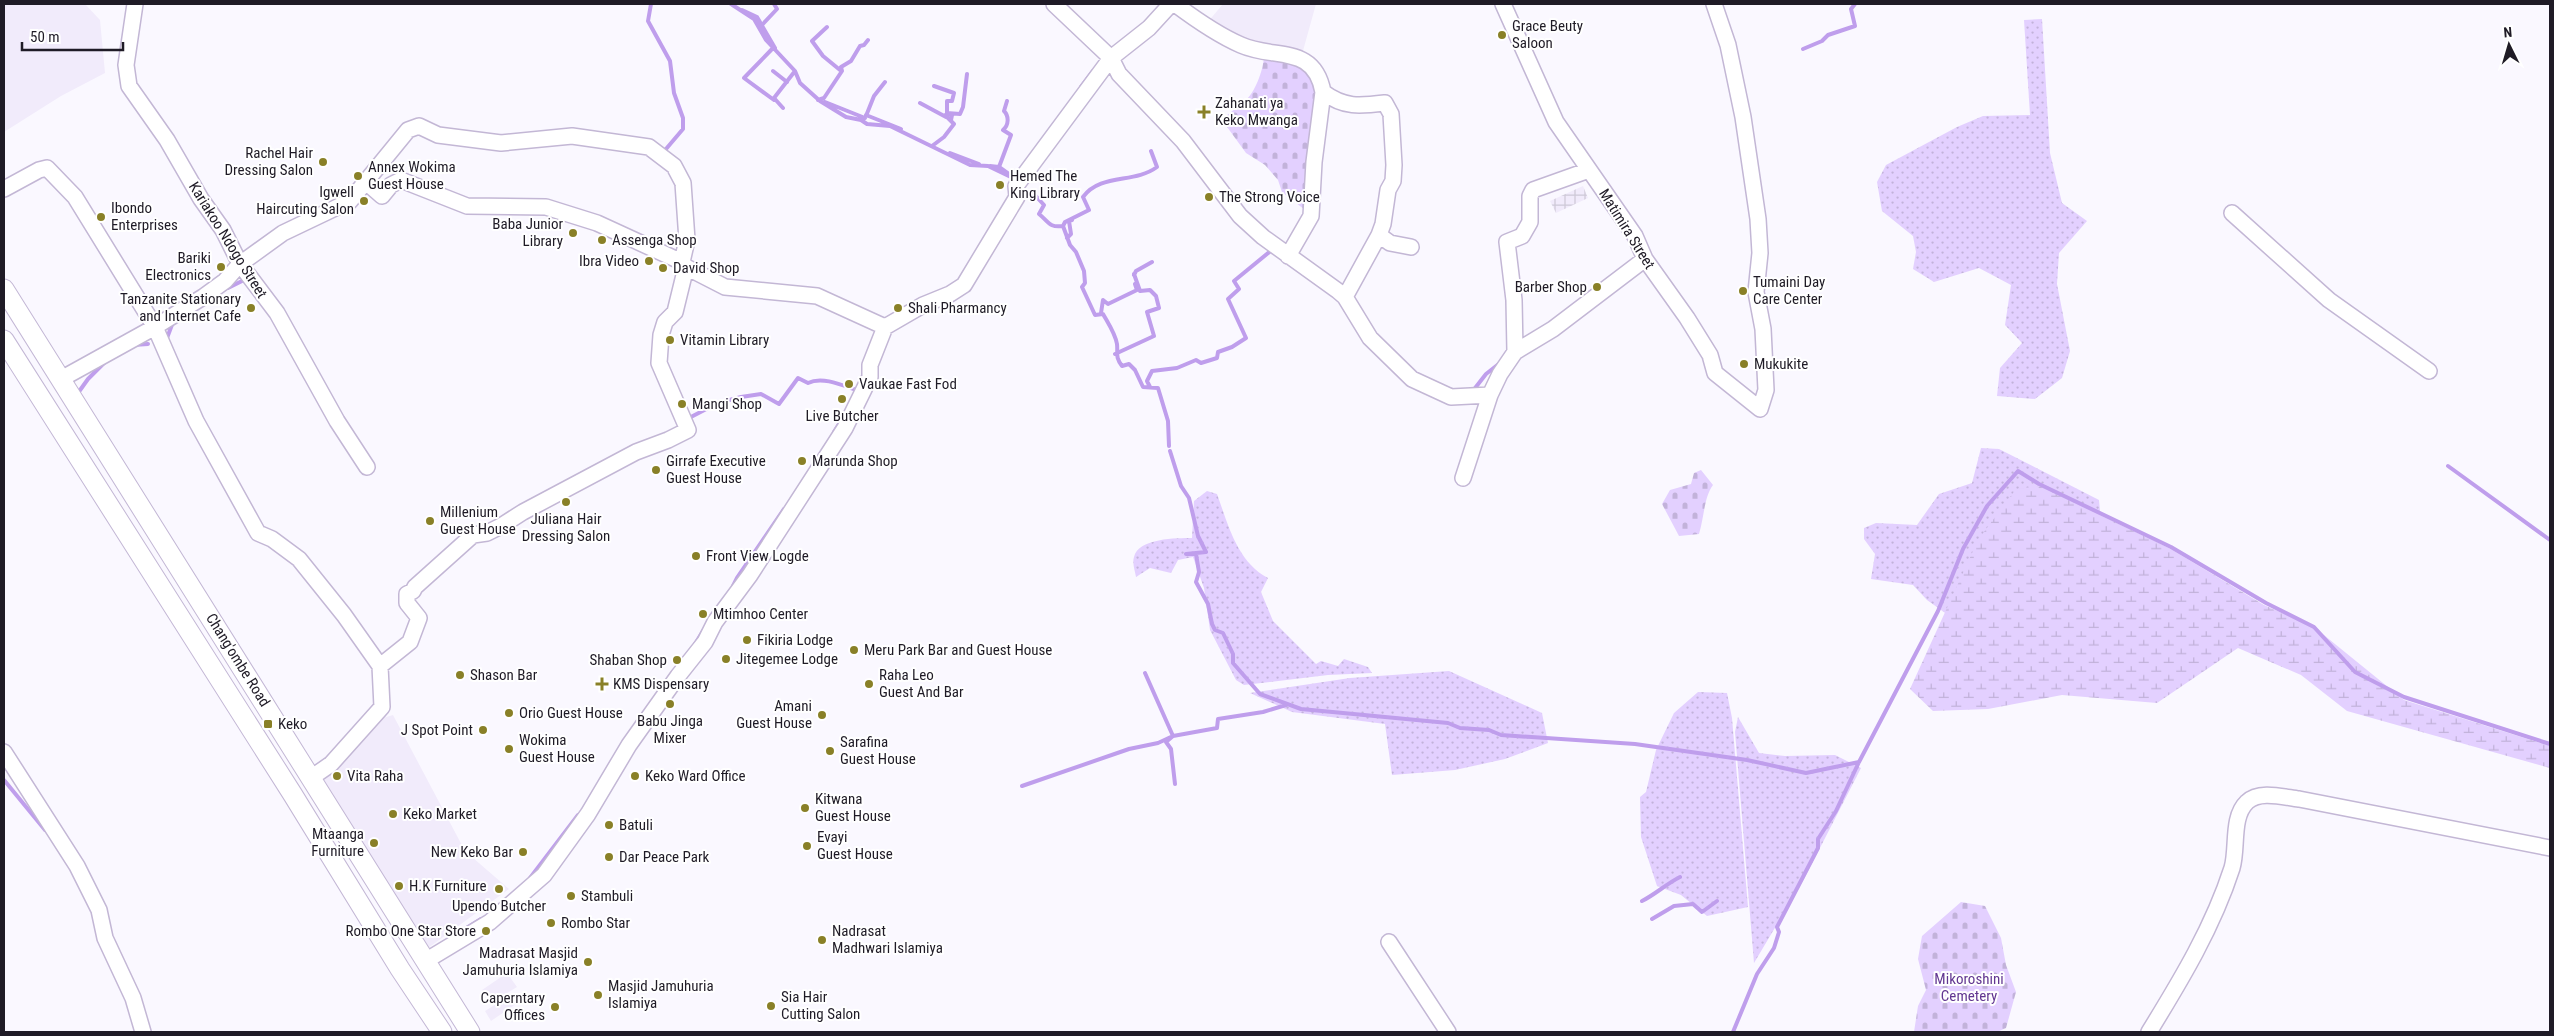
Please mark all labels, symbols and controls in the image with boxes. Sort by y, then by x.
place label: Grace Beuty Saloon [1512,17,1583,52]
scale bar [22,20,124,52]
north arrow [2484,20,2534,70]
text: N [2503,24,2513,40]
text: 50 m [30,28,60,46]
marker: Grace Beuty Saloon [1496,29,1508,41]
place label: Zahanati ya Keko Mwanga [1215,94,1298,129]
marker: Zahanati ya Keko Mwanga [1197,105,1211,119]
place label: Rachel Hair Dressing Salon [225,144,313,179]
marker: Rachel Hair Dressing Salon [317,156,329,168]
place label: Annex Wokima Guest House [368,158,456,193]
place label: Hemed The King Library [1010,167,1080,202]
marker: Annex Wokima Guest House [352,170,364,182]
street label: Kariakoo Ndogo Street [185,179,271,301]
marker: Hemed The King Library [994,179,1006,191]
place label: Igwell Haircuting Salon [256,183,354,218]
street label: Matimira Street [1595,186,1659,272]
place label: The Strong Voice [1219,188,1320,206]
marker: The Strong Voice [1203,191,1215,203]
marker: Igwell Haircuting Salon [358,195,370,207]
place label: Ibondo Enterprises [111,199,178,234]
marker: Ibondo Enterprises [95,211,107,223]
place label: Baba Junior Library [492,215,563,250]
marker: Baba Junior Library [567,227,579,239]
place label: Assenga Shop [612,231,697,249]
marker: Assenga Shop [596,234,608,246]
place label: Bariki Electronics [145,249,211,284]
place label: Ibra Video [579,252,639,270]
marker: Ibra Video [643,255,655,267]
place label: David Shop [673,259,739,277]
marker: Bariki Electronics [215,261,227,273]
marker: David Shop [657,262,669,274]
place label: Tumaini Day Care Center [1753,273,1825,308]
place label: Barber Shop [1515,278,1587,296]
marker: Barber Shop [1591,281,1603,293]
marker: Tumaini Day Care Center [1737,285,1749,297]
place label: Tanzanite Stationary and Internet Cafe [120,290,241,325]
place label: Shali Pharmancy [908,299,1007,317]
marker: Tanzanite Stationary and Internet Cafe [245,302,257,314]
marker: Shali Pharmancy [892,302,904,314]
place label: Vitamin Library [680,331,769,349]
marker: Vitamin Library [664,334,676,346]
place label: Mukukite [1754,355,1808,373]
marker: Mukukite [1738,358,1750,370]
place label: Vaukae Fast Fod [859,375,957,393]
marker: Vaukae Fast Fod [843,378,855,390]
marker: Live Butcher [836,393,848,405]
place label: Mangi Shop [692,395,762,413]
marker: Mangi Shop [676,398,688,410]
place label: Live Butcher [805,407,879,425]
place label: Girrafe Executive Guest House [666,452,766,487]
place label: Marunda Shop [812,452,898,470]
marker: Marunda Shop [796,455,808,467]
marker: Girrafe Executive Guest House [650,464,662,476]
marker: Juliana Hair Dressing Salon [560,496,572,508]
place label: Millenium Guest House [440,503,516,538]
place label: Juliana Hair Dressing Salon [522,510,610,545]
marker: Millenium Guest House [424,515,436,527]
place label: Front View Logde [706,547,809,565]
marker: Front View Logde [690,550,702,562]
place label: Mtimhoo Center [713,605,809,623]
marker: Mtimhoo Center [697,608,709,620]
street label: Chang'ombe Road [202,610,274,710]
place label: Fikiria Lodge [757,631,833,649]
marker: Fikiria Lodge [741,634,753,646]
place label: Meru Park Bar and Guest House [864,641,1052,659]
marker: Meru Park Bar and Guest House [848,644,860,656]
place label: Jitegemee Lodge [736,650,838,668]
place label: Shaban Shop [590,651,667,669]
marker: Jitegemee Lodge [720,653,732,665]
marker: Shaban Shop [671,654,683,666]
place label: Shason Bar [470,666,538,684]
place label: Raha Leo Guest And Bar [879,666,964,701]
marker: Shason Bar [454,669,466,681]
place label: KMS Dispensary [613,675,709,693]
marker: KMS Dispensary [595,677,609,691]
marker: Raha Leo Guest And Bar [863,678,875,690]
place label: Amani Guest House [736,697,812,732]
marker: Babu Jinga Mixer [664,698,676,710]
place label: Orio Guest House [519,704,623,722]
marker: Orio Guest House [503,707,515,719]
marker: Amani Guest House [816,709,828,721]
place label: Babu Jinga Mixer [637,712,703,747]
place label: Keko [278,715,307,733]
marker: Keko [262,718,274,730]
place label: J Spot Point [401,721,473,739]
marker: J Spot Point [477,724,489,736]
place label: Wokima Guest House [519,731,595,766]
place label: Sarafina Guest House [840,733,916,768]
marker: Wokima Guest House [503,743,515,755]
marker: Sarafina Guest House [824,745,836,757]
place label: Vita Raha [347,767,404,785]
place label: Keko Ward Office [645,767,746,785]
marker: Vita Raha [331,770,343,782]
marker: Keko Ward Office [629,770,641,782]
place label: Kitwana Guest House [815,790,891,825]
marker: Kitwana Guest House [799,802,811,814]
place label: Keko Market [403,805,477,823]
marker: Keko Market [387,808,399,820]
place label: Batuli [619,816,653,834]
marker: Batuli [603,819,615,831]
place label: Mtaanga Furniture [311,825,364,860]
place label: Evayi Guest House [817,828,893,863]
marker: Mtaanga Furniture [368,837,380,849]
marker: Evayi Guest House [801,840,813,852]
place label: New Keko Bar [431,843,513,861]
marker: New Keko Bar [517,846,529,858]
place label: Dar Peace Park [619,848,710,866]
marker: Dar Peace Park [603,851,615,863]
place label: H.K Furniture [409,877,487,895]
marker: H.K Furniture [393,880,405,892]
marker: Upendo Butcher [493,883,505,895]
place label: Stambuli [581,887,633,905]
marker: Stambuli [565,890,577,902]
place label: Upendo Butcher [452,897,547,915]
place label: Rombo Star [561,914,631,932]
marker: Rombo Star [545,917,557,929]
place label: Rombo One Star Store [346,922,476,940]
place label: Nadrasat Madhwari Islamiya [832,922,943,957]
marker: Rombo One Star Store [480,925,492,937]
marker: Nadrasat Madhwari Islamiya [816,934,828,946]
place label: Madrasat Masjid Jamuhuria Islamiya [463,944,578,979]
marker: Madrasat Masjid Jamuhuria Islamiya [582,956,594,968]
park label: Mikoroshini Cemetery [1934,970,2004,1005]
place label: Masjid Jamuhuria Islamiya [608,977,714,1012]
place label: Sia Hair Cutting Salon [781,988,860,1023]
place label: Caperntary Offices [480,989,545,1024]
marker: Masjid Jamuhuria Islamiya [592,989,604,1001]
marker: Sia Hair Cutting Salon [765,1000,777,1012]
marker: Caperntary Offices [549,1001,561,1013]

